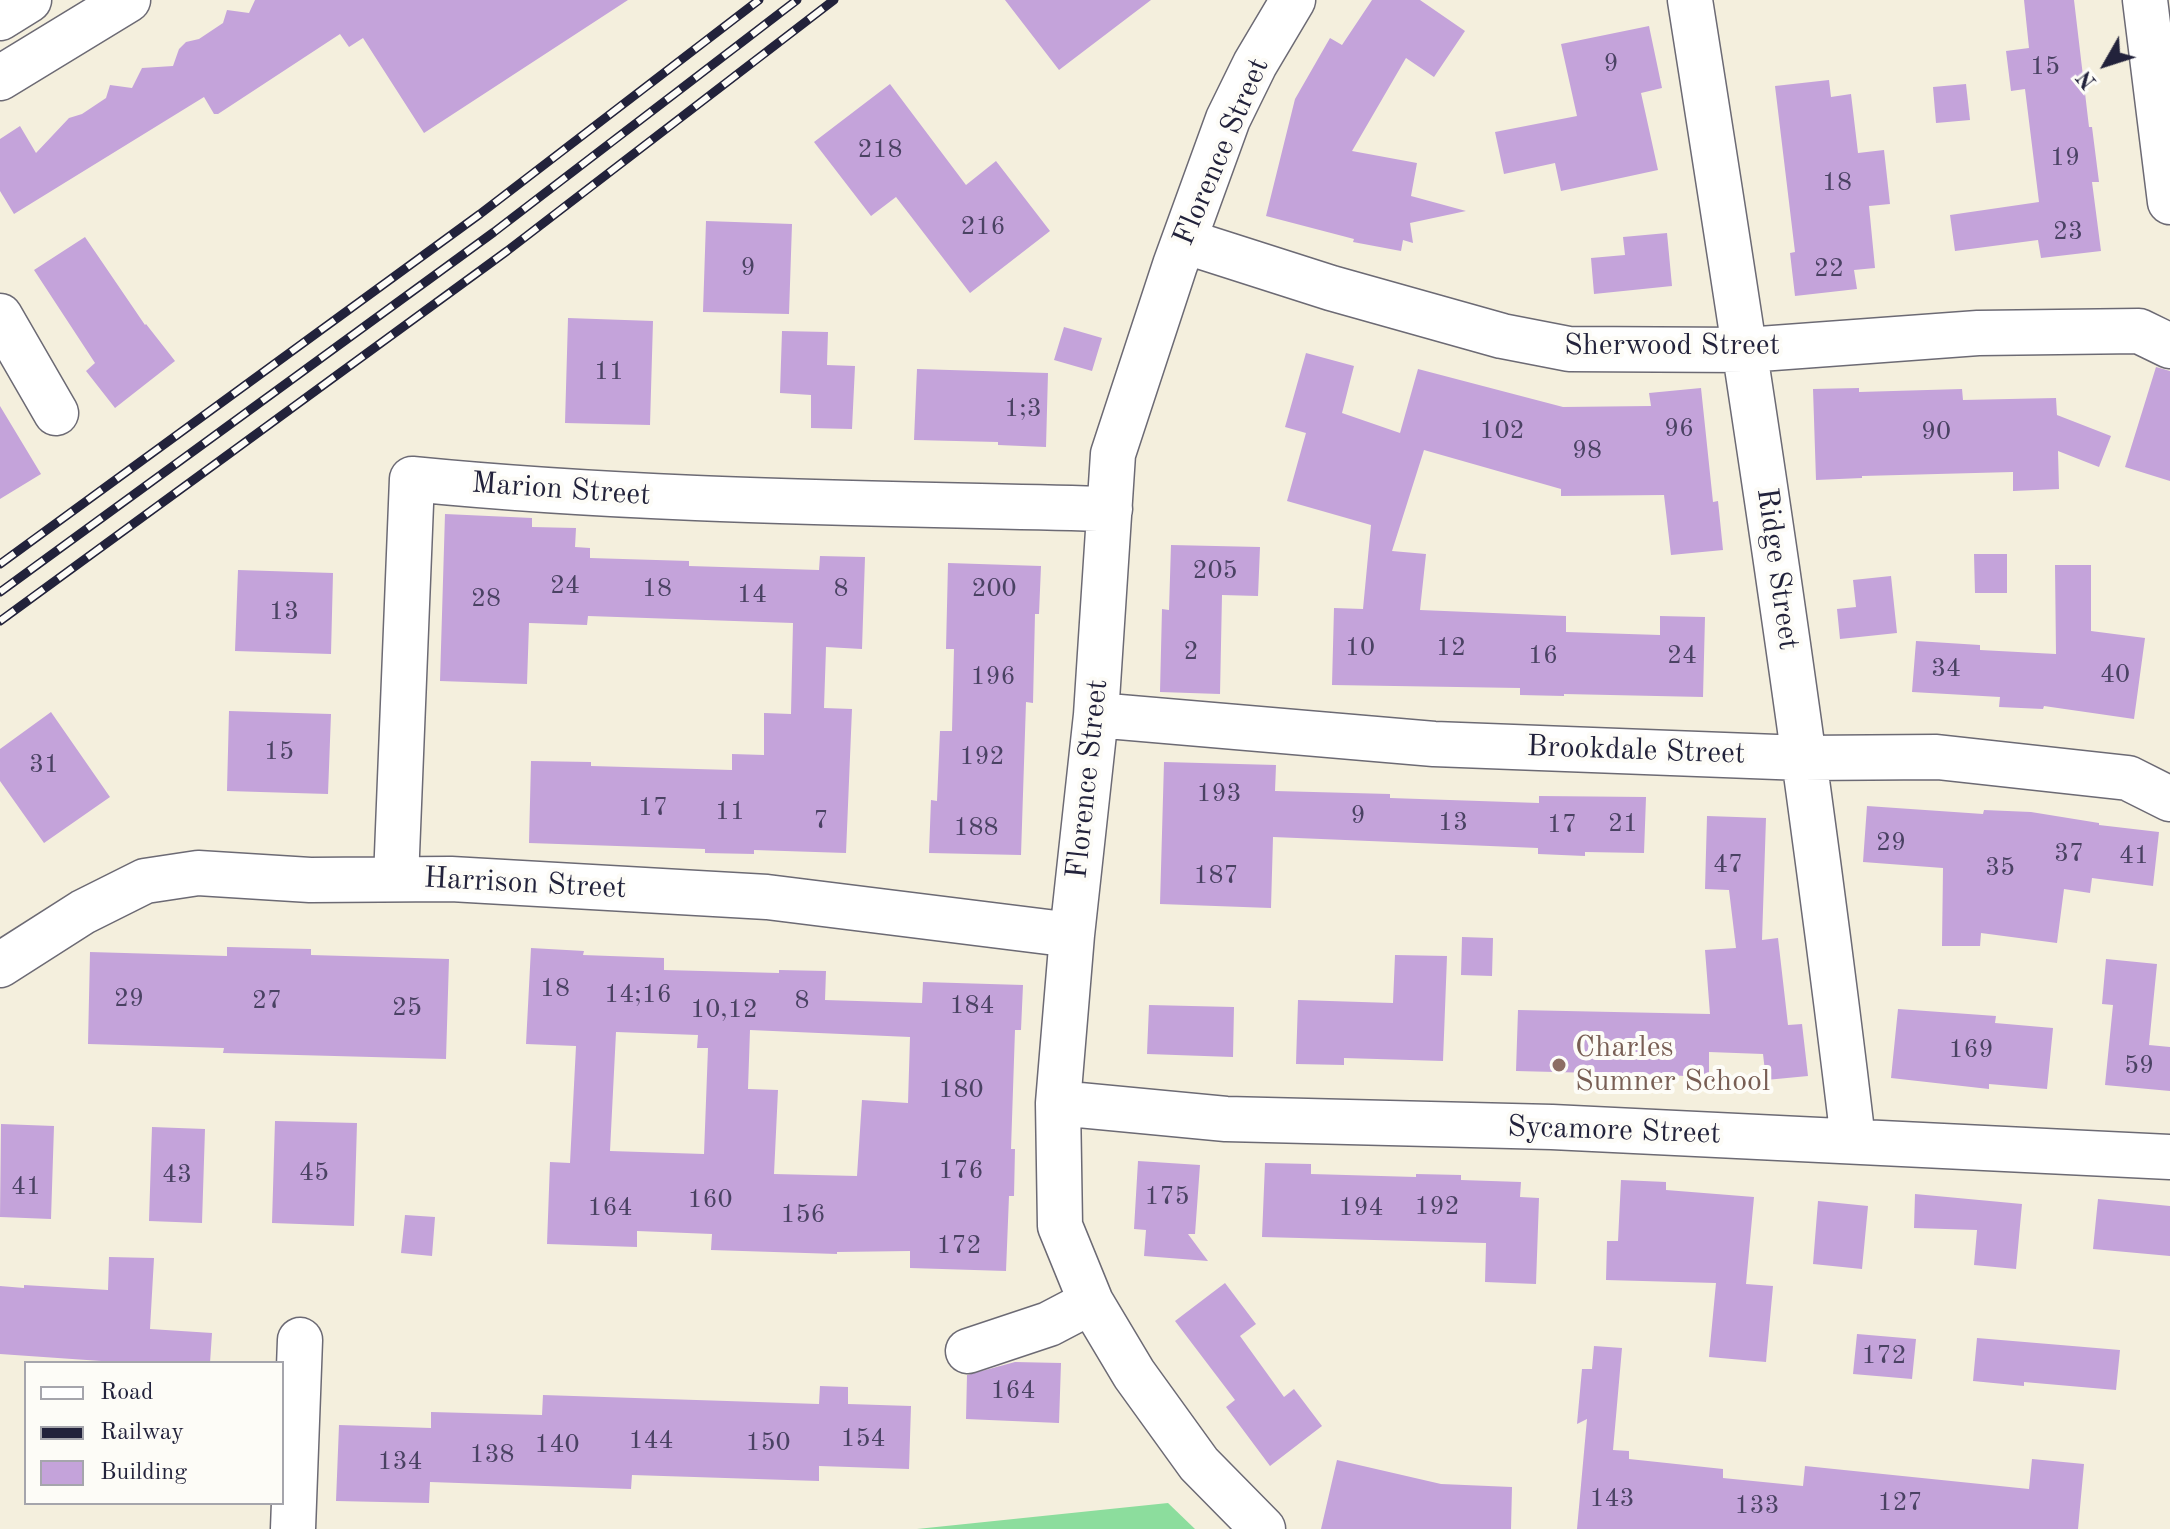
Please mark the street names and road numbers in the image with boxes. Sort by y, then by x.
street label: Florence Street [1166,53,1278,251]
street label: Sherwood Street [1564,328,1780,364]
street label: Marion Street [470,466,652,514]
street label: Ridge Street [1748,486,1806,652]
street label: Florence Street [1060,677,1116,881]
street label: Brookdale Street [1526,729,1746,773]
street label: Harrison Street [423,861,627,907]
street label: Sycamore Street [1507,1109,1721,1153]

